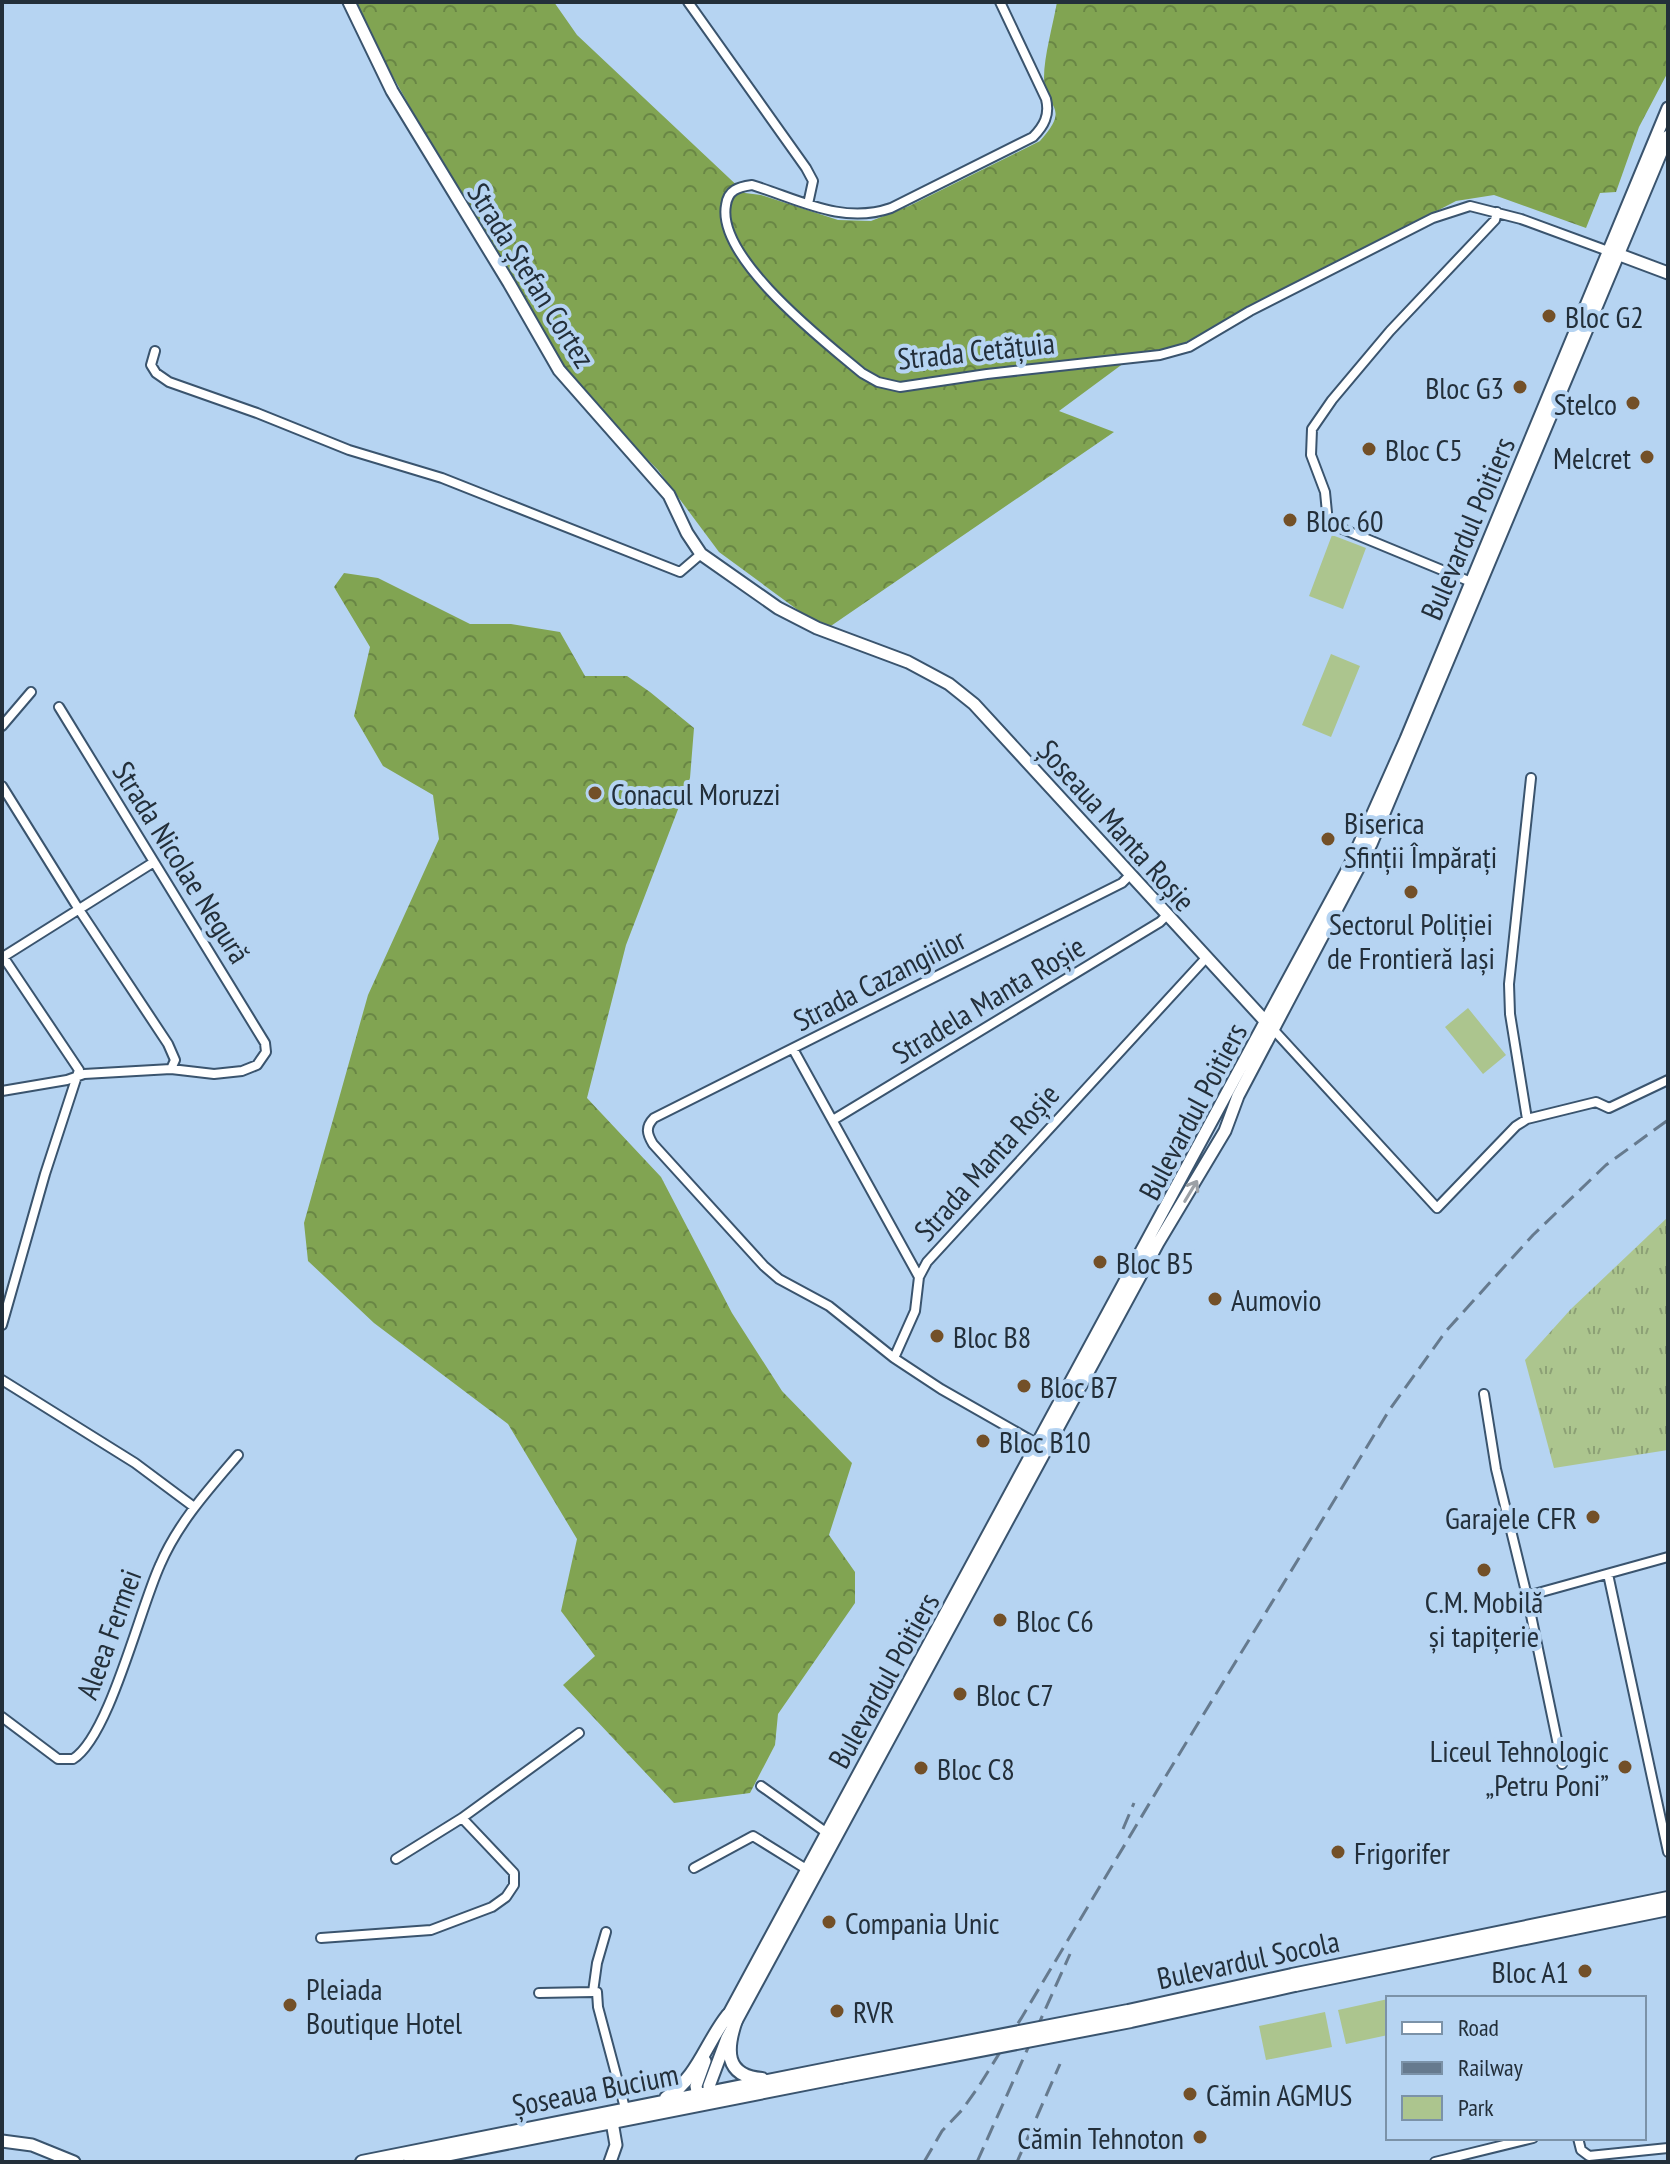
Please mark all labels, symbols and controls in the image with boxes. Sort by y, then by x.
street label: Strada Ștefan Cortez [460,175,604,375]
place label: Bloc G2 [1565,297,1644,336]
marker: Bloc G2 [1540,307,1558,325]
street label: Strada Cetățuia [895,322,1057,378]
place label: Bloc G3 [1425,368,1504,407]
marker: Bloc G3 [1511,378,1529,396]
place label: Stelco [1554,384,1617,423]
marker: Stelco [1624,394,1642,412]
place label: Bloc C5 [1385,430,1463,469]
street label: Bulevardul Poitiers [1411,431,1523,625]
place label: Melcret [1553,438,1632,477]
marker: Bloc C5 [1360,440,1378,458]
marker: Melcret [1638,448,1656,466]
place label: Bloc 60 [1306,501,1384,540]
marker: Bloc 60 [1281,511,1299,529]
street label: Șoseaua Manta Roșie [1030,731,1204,919]
street label: Strada Nicolae Negură [104,754,260,970]
place label: Conacul Moruzzi [611,774,781,813]
marker: Conacul Moruzzi [586,784,604,802]
place label: Biserica Sfinții Împărați [1344,803,1497,876]
marker: Biserica Sfinții Împărați [1319,830,1337,848]
marker: Sectorul Poliției de Frontieră Iași [1402,883,1420,901]
place label: Sectorul Poliției de Frontieră Iași [1327,904,1495,977]
street label: Strada Cazangiilor [786,919,972,1039]
street label: Stradela Manta Roșie [884,926,1092,1072]
street label: Bulevardul Poitiers [1129,1016,1255,1206]
street label: Strada Manta Roșie [905,1075,1067,1249]
one-way arrow [1183,1180,1199,1203]
place label: Bloc B5 [1116,1243,1194,1282]
marker: Bloc B5 [1091,1253,1109,1271]
place label: Aumovio [1231,1280,1322,1319]
marker: Aumovio [1206,1290,1224,1308]
place label: Bloc B8 [953,1317,1031,1356]
marker: Bloc B8 [928,1327,946,1345]
place label: Bloc B7 [1040,1367,1118,1406]
marker: Bloc B7 [1015,1377,1033,1395]
place label: Bloc B10 [999,1422,1091,1461]
marker: Bloc B10 [974,1432,992,1450]
place label: Garajele CFR [1445,1498,1577,1537]
marker: Garajele CFR [1584,1508,1602,1526]
marker: C.M. Mobilă și tapițerie [1475,1561,1493,1579]
street label: Aleea Fermei [67,1564,149,1704]
place label: C.M. Mobilă și tapițerie [1425,1582,1543,1655]
street label: Bulevardul Poitiers [819,1585,947,1775]
place label: Bloc C6 [1016,1601,1094,1640]
marker: Bloc C6 [991,1611,1009,1629]
place label: Bloc C7 [976,1675,1054,1714]
marker: Bloc C7 [951,1685,969,1703]
place label: Liceul Tehnologic „Petru Poni” [1430,1731,1609,1804]
place label: Bloc C8 [937,1749,1015,1788]
marker: Liceul Tehnologic „Petru Poni” [1616,1758,1634,1776]
marker: Bloc C8 [912,1759,930,1777]
place label: Frigorifer [1354,1833,1451,1872]
marker: Frigorifer [1329,1843,1347,1861]
place label: Compania Unic [845,1903,1000,1942]
marker: Compania Unic [820,1913,838,1931]
street label: Bulevardul Socola [1153,1921,1343,1997]
place label: Bloc A1 [1492,1952,1569,1991]
marker: Bloc A1 [1576,1962,1594,1980]
place label: Pleiada Boutique Hotel [306,1969,462,2042]
place label: RVR [853,1992,895,2031]
marker: Pleiada Boutique Hotel [281,1996,299,2014]
legend [1386,1996,1646,2140]
marker: RVR [828,2002,846,2020]
text: Road [1458,2012,1499,2043]
text: Railway [1458,2052,1523,2083]
street label: Șoseaua Bucium [509,2054,681,2124]
place label: Cămin AGMUS [1206,2075,1352,2114]
marker: Cămin AGMUS [1181,2085,1199,2103]
text: Park [1458,2092,1494,2123]
place label: Cămin Tehnoton [1017,2118,1184,2157]
marker: Cămin Tehnoton [1191,2128,1209,2146]

